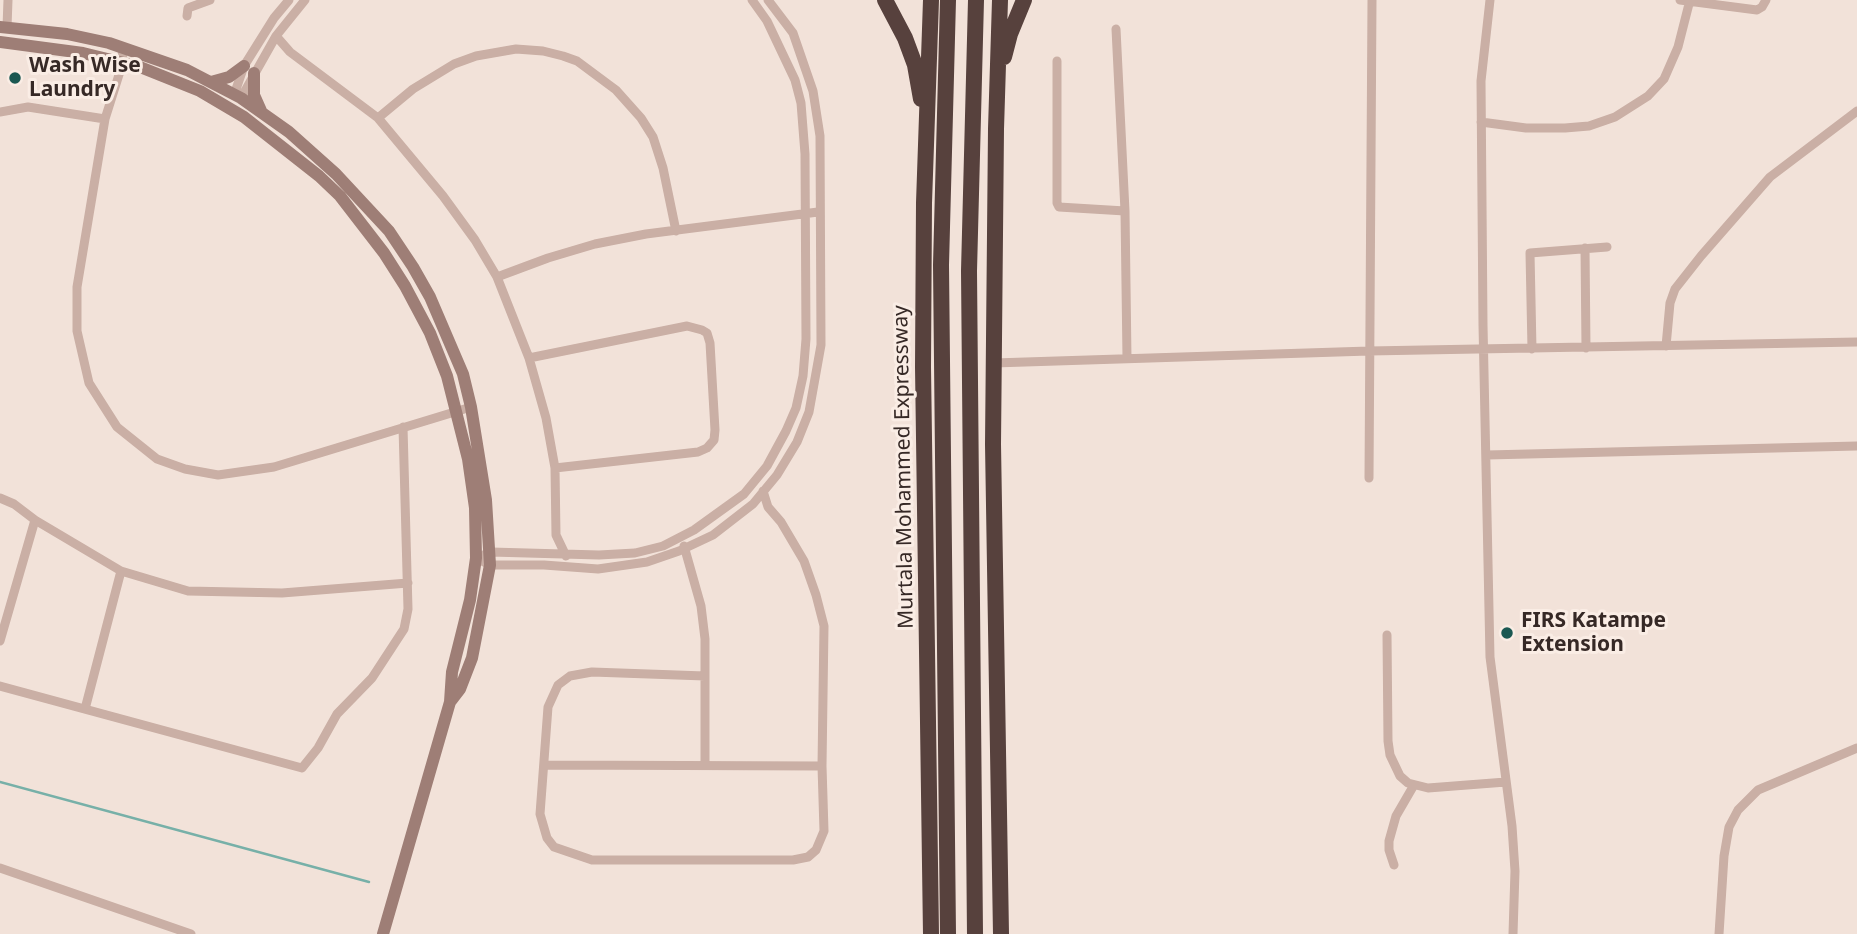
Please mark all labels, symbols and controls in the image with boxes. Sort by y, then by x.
place label: Wash Wise Laundry [29,53,141,103]
marker: Wash Wise Laundry [7,70,23,86]
street label: Murtala Mohammed Expressway [889,305,919,629]
place label: FIRS Katampe Extension [1521,608,1666,658]
marker: FIRS Katampe Extension [1499,625,1515,641]

